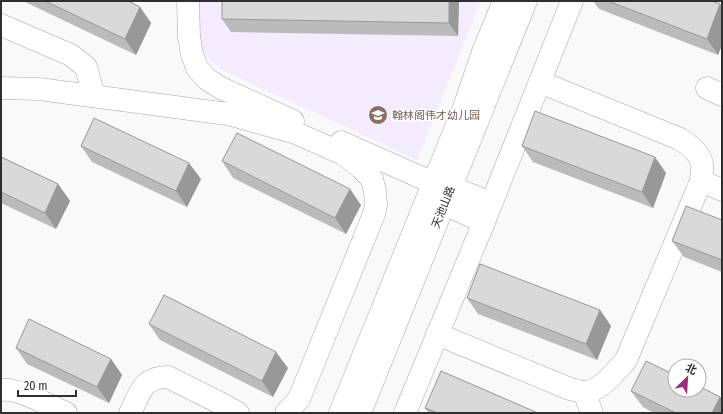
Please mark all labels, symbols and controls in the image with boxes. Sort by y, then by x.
school or university icon: 翰林阁伟才幼儿园 [367,104,389,126]
place label: 翰林阁伟才幼儿园 [392,109,480,122]
street label: 天池山路 [429,184,458,230]
north arrow [667,358,707,398]
text: 北 [683,361,699,378]
scale bar [18,372,76,398]
text: 20 m [24,379,48,393]

